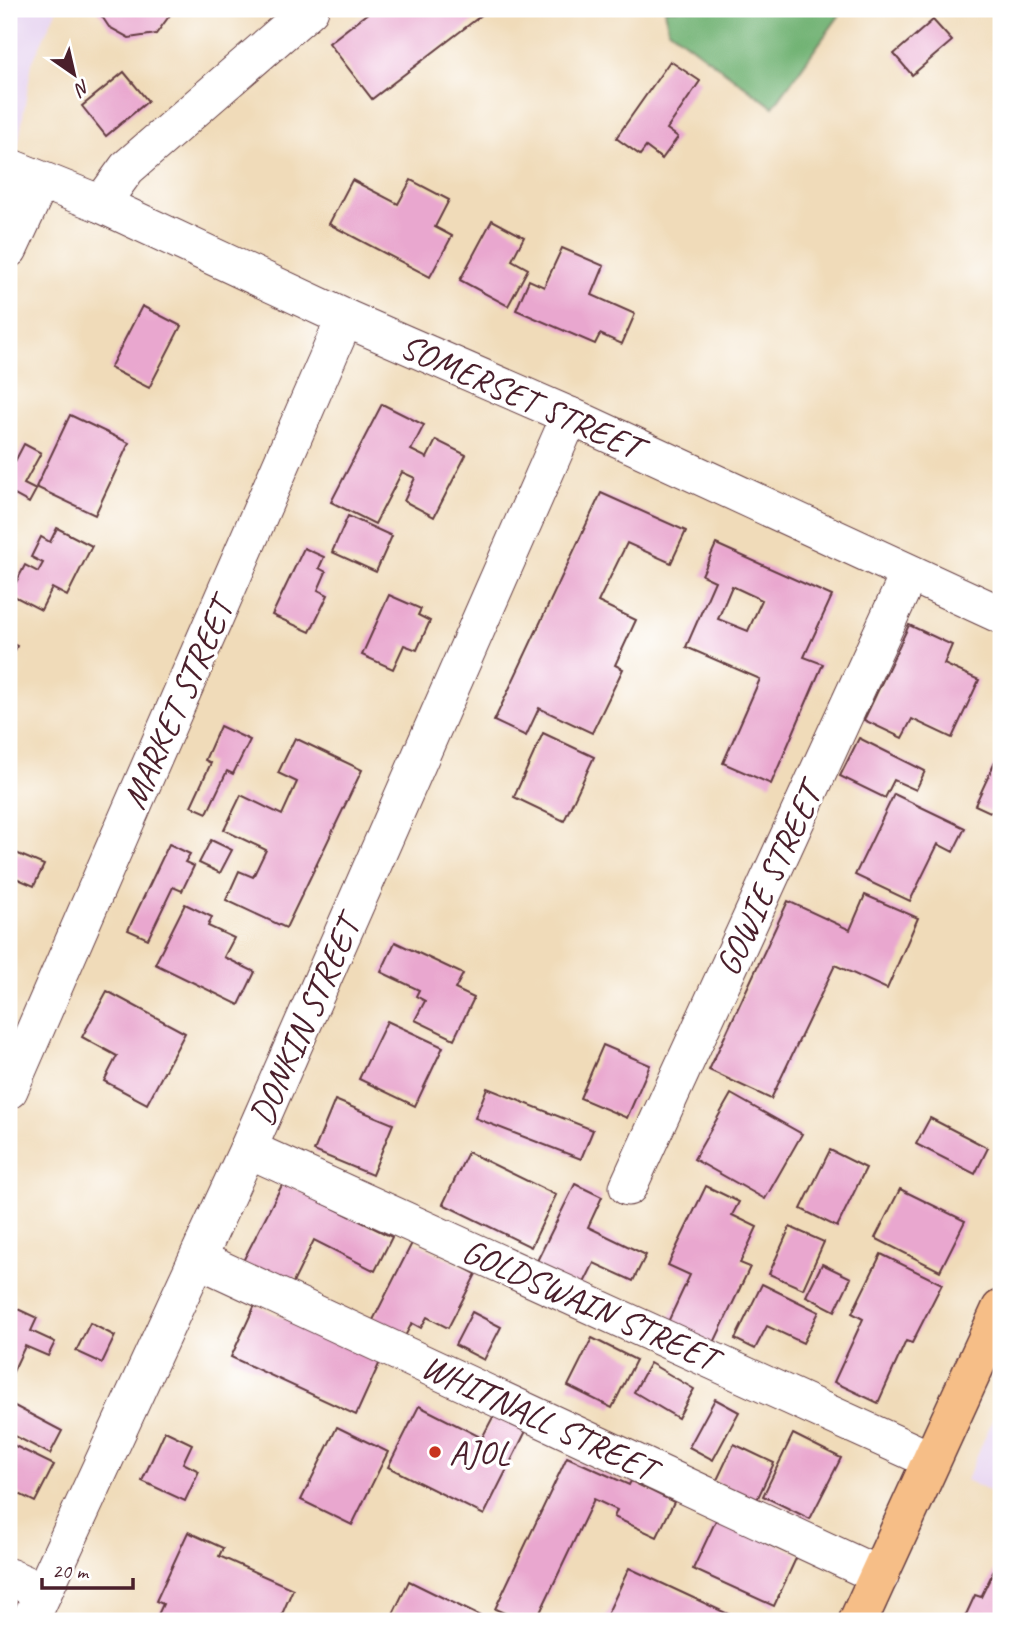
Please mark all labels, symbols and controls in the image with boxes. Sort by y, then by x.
north arrow [38,38,108,108]
text: N [69,74,95,102]
street label: SOMERSET STREET [394,323,656,473]
street label: MARKET STREET [111,585,247,816]
street label: GOWIE STREET [705,770,836,982]
street label: DONKIN STREET [239,902,374,1132]
street label: GOLDSWAIN STREET [455,1228,731,1384]
street label: WHITNALL STREET [415,1344,669,1494]
place label: AJOL [449,1430,510,1475]
marker: AJOL [427,1444,443,1460]
scale bar [42,1546,133,1590]
text: 20 m [52,1558,90,1584]

